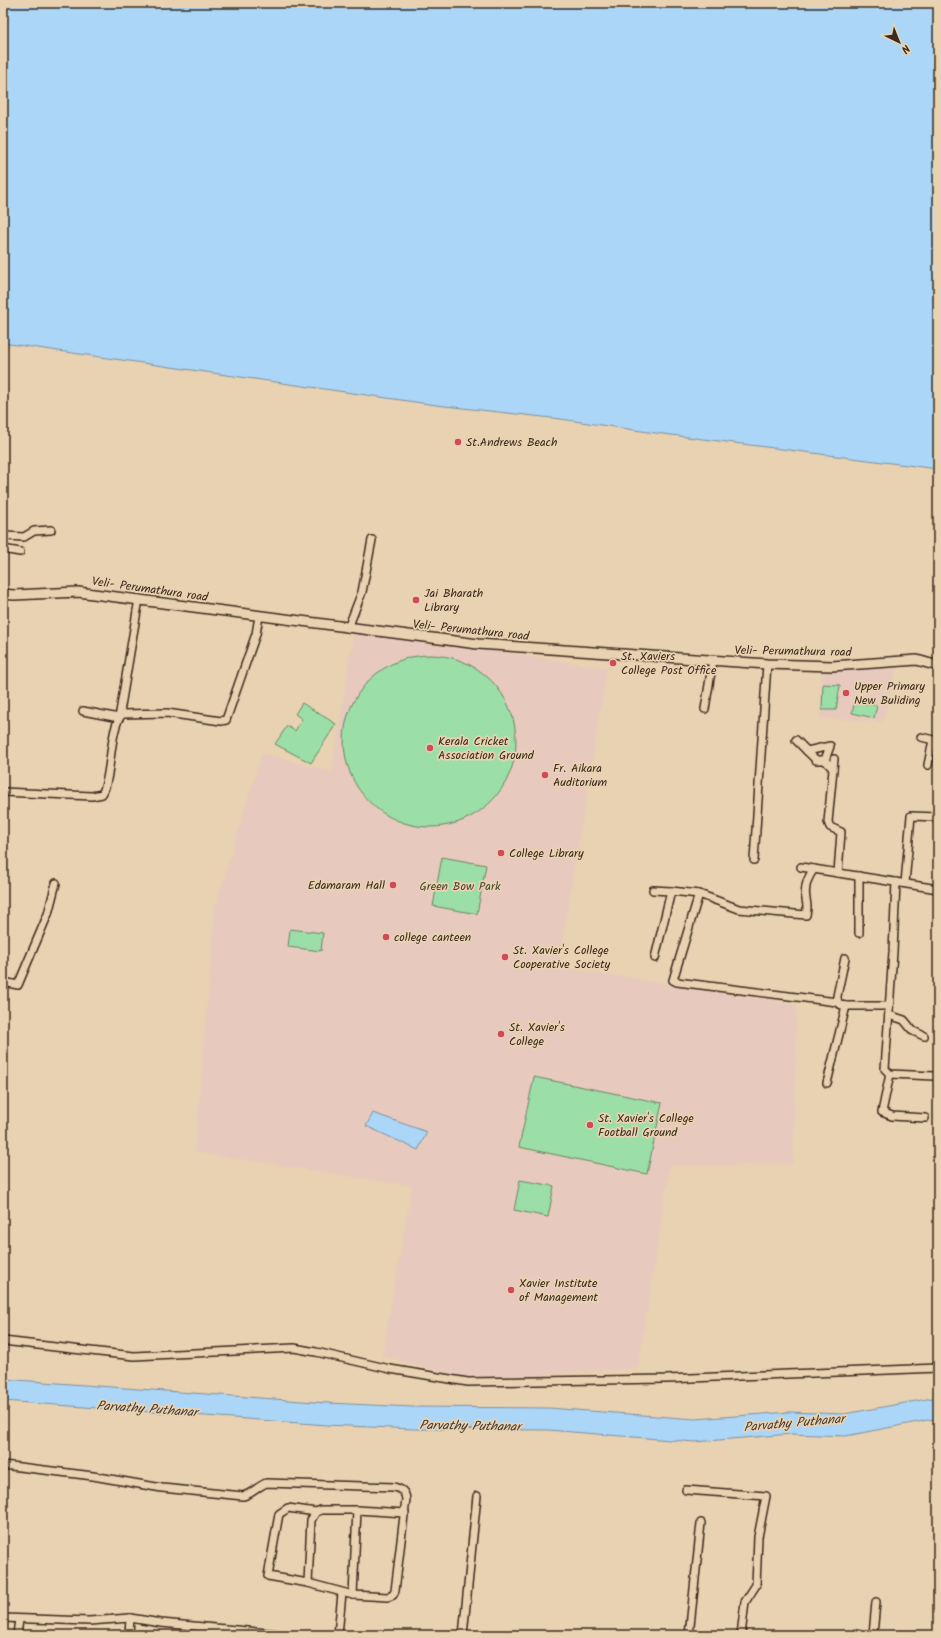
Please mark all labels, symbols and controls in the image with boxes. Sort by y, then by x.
north arrow [879,22,919,62]
text: N [896,40,914,58]
place label: St.Andrews Beach [466,433,557,452]
marker: St.Andrews Beach [453,437,463,447]
street label: Veli- Perumathura road [91,572,210,607]
place label: Jai Bharath Library [424,584,483,617]
marker: Jai Bharath Library [411,595,421,605]
street label: Veli- Perumathura road [412,615,531,646]
street label: Veli- Perumathura road [734,641,853,662]
place label: St. Xaviers College Post Office [621,647,717,680]
marker: St. Xaviers College Post Office [608,658,618,668]
place label: Upper Primary New Buliding [854,677,925,710]
marker: Upper Primary New Buliding [841,688,851,698]
place label: Kerala Cricket Association Ground [438,732,535,765]
marker: Kerala Cricket Association Ground [425,743,435,753]
place label: Fr. Aikara Auditorium [553,759,608,792]
marker: Fr. Aikara Auditorium [540,770,550,780]
place label: College Library [509,844,584,863]
marker: College Library [496,848,506,858]
place label: Edamaram Hall [308,876,385,895]
park label: Green Bow Park [419,877,501,896]
marker: Edamaram Hall [388,880,398,890]
place label: college canteen [394,928,471,947]
marker: college canteen [381,932,391,942]
place label: St. Xavier's College Cooperative Society [513,941,611,974]
marker: St. Xavier's College Cooperative Society [500,952,510,962]
place label: St. Xavier's College [509,1018,565,1051]
marker: St. Xavier's College [496,1029,506,1039]
place label: St. Xavier's College Football Ground [598,1109,694,1142]
marker: St. Xavier's College Football Ground [585,1120,595,1130]
place label: Xavier Institute of Management [519,1274,598,1307]
marker: Xavier Institute of Management [506,1285,516,1295]
water label: Parvathy Puthanar [96,1395,201,1424]
water label: Parvathy Puthanar [743,1408,848,1438]
water label: Parvathy Puthanar [419,1415,523,1438]

